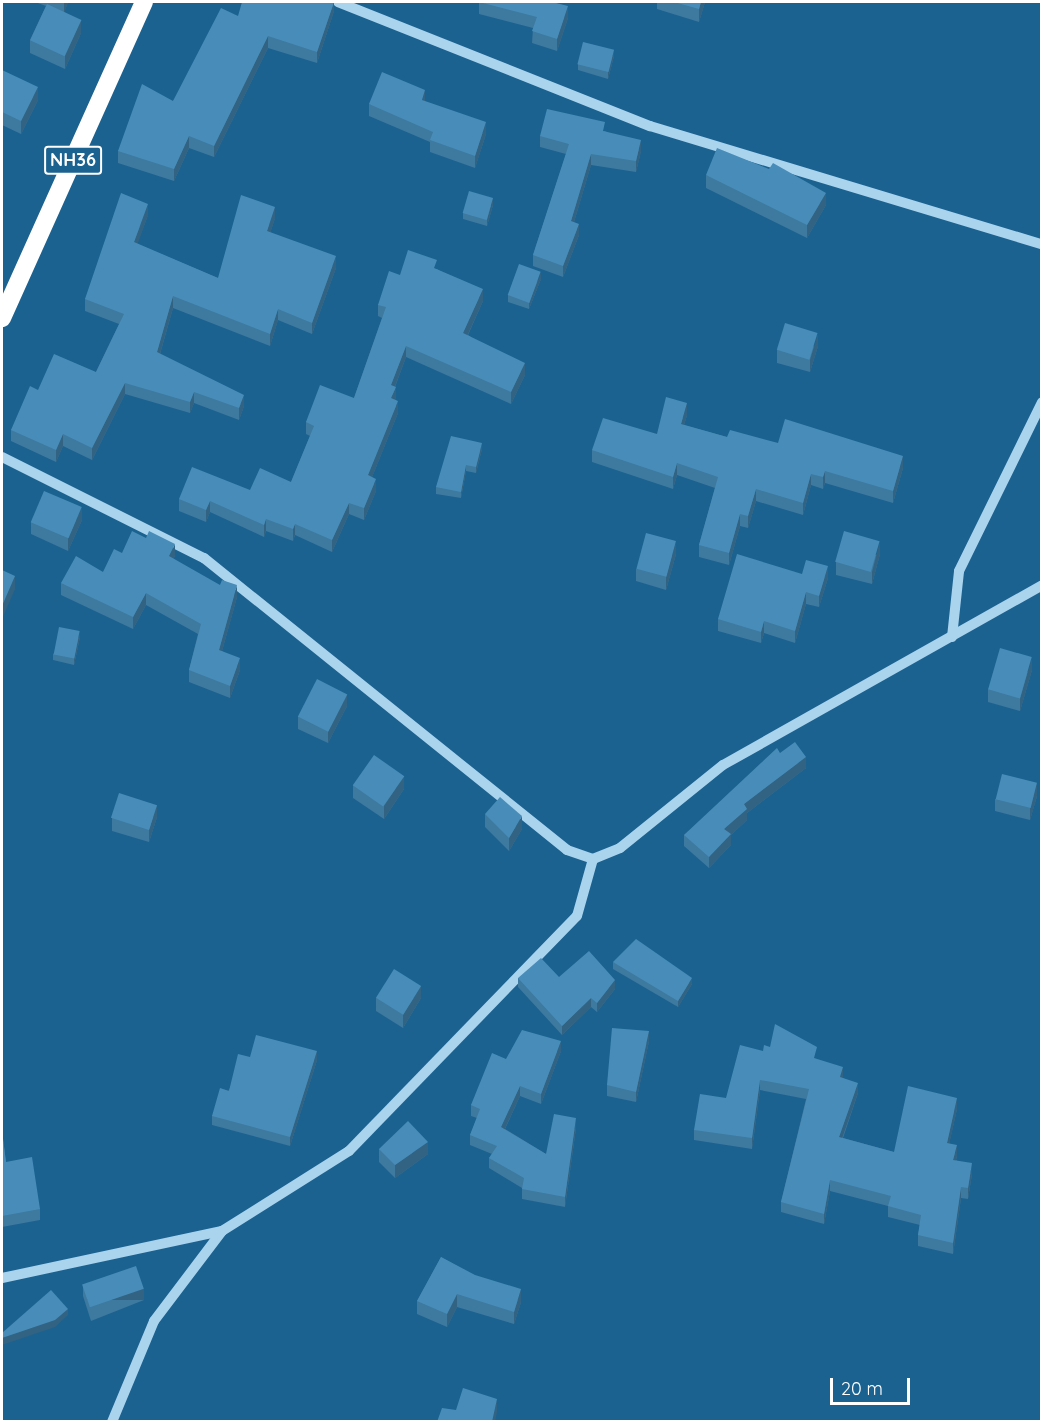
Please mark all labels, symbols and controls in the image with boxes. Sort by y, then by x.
road number: NH36 [43,145,103,175]
scale bar [833,1366,912,1404]
text: 20 m [841,1377,883,1400]

